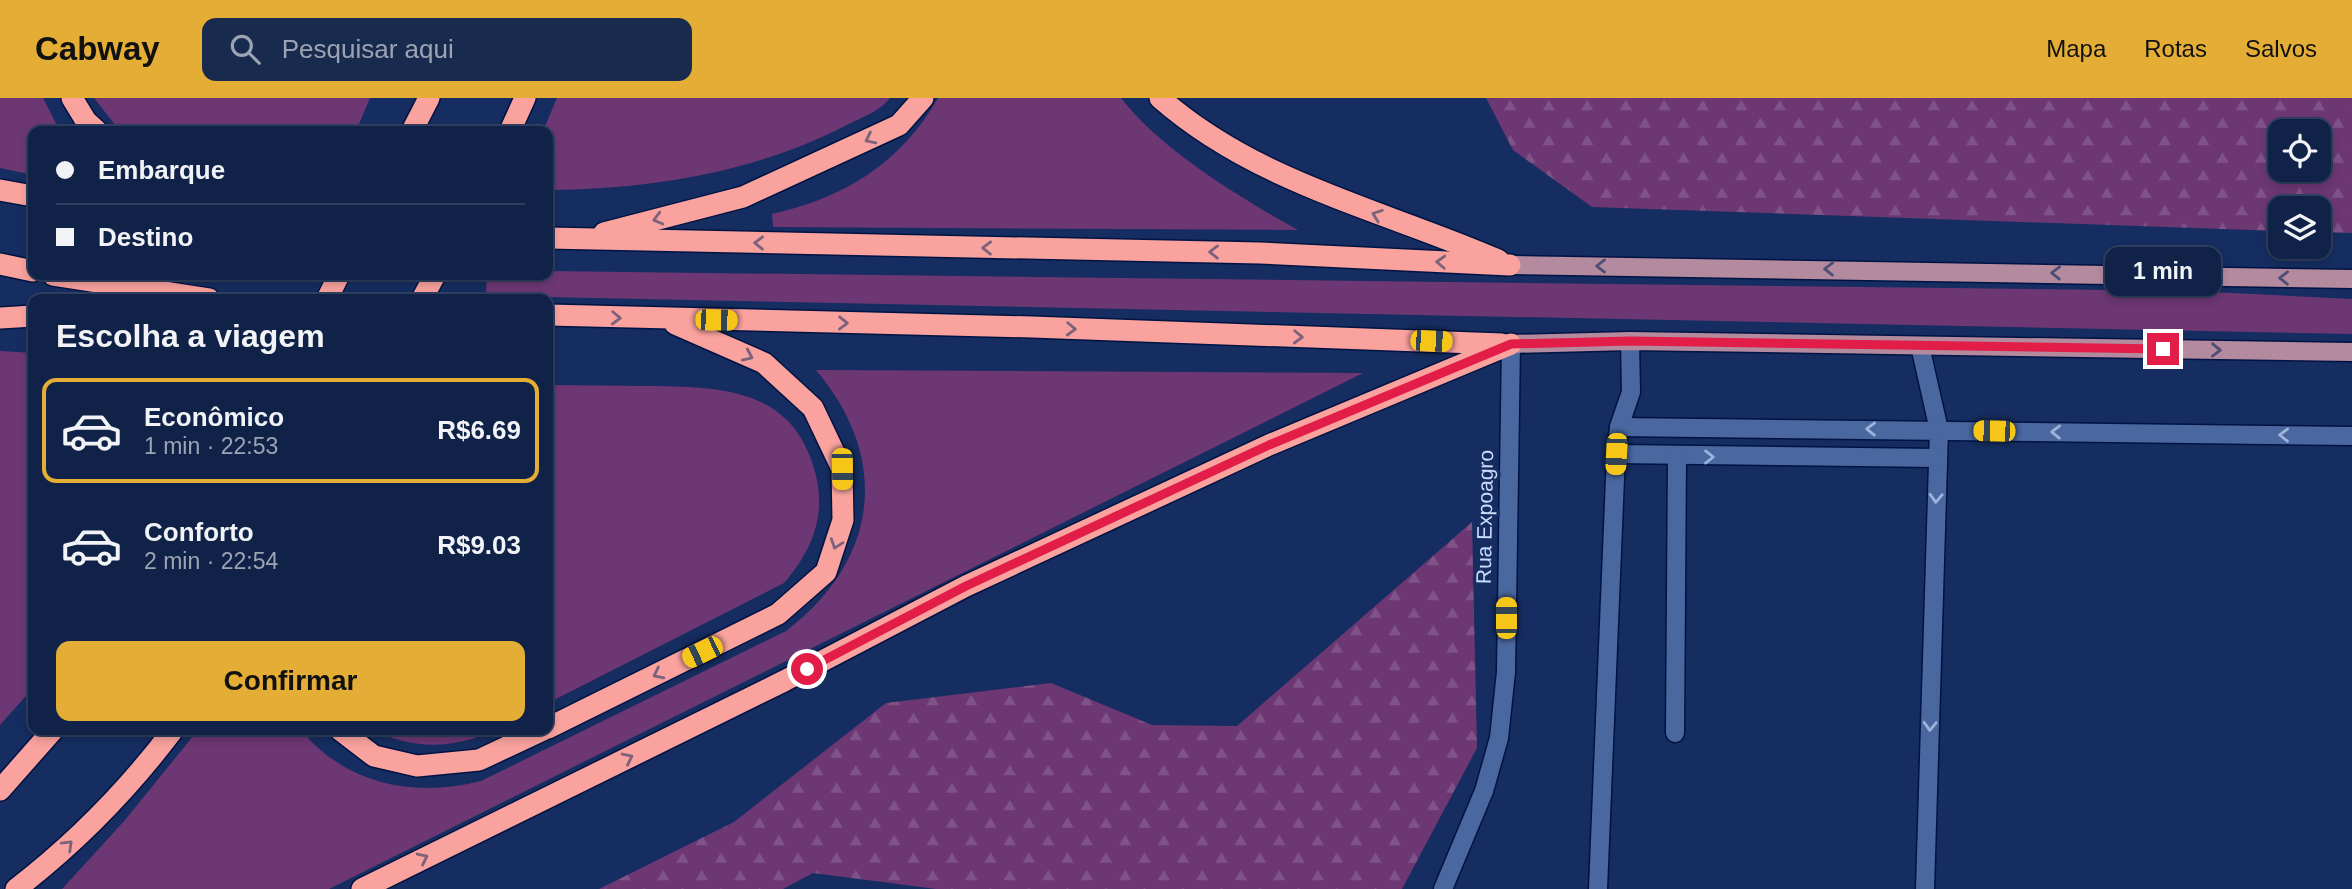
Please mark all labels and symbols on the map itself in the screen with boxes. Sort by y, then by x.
one-way arrow [865,131,877,145]
one-way arrow [1372,210,1384,224]
one-way arrow [652,211,664,225]
one-way arrow [754,236,765,251]
one-way arrow [981,240,992,256]
one-way arrow [1208,244,1219,260]
callout: 1 min [2105,247,2221,296]
one-way arrow [1436,255,1447,270]
one-way arrow [1596,258,1606,274]
one-way arrow [1823,261,1834,277]
one-way arrow [2051,265,2061,281]
one-way arrow [2278,270,2289,285]
car [695,309,738,331]
one-way arrow [611,310,622,325]
one-way arrow [839,315,849,331]
one-way arrow [1066,321,1077,336]
one-way arrow [1293,329,1304,344]
car [1410,330,1453,352]
route end [2147,333,2179,365]
one-way arrow [2211,342,2222,358]
one-way arrow [741,348,753,362]
car [1973,420,2016,442]
one-way arrow [1865,421,1876,437]
one-way arrow [2051,424,2061,440]
one-way arrow [2278,427,2289,443]
car [1605,432,1628,476]
car [832,448,853,490]
one-way arrow [1703,449,1714,464]
street label: Rua Expoagro [1472,450,1497,584]
one-way arrow [1929,493,1944,504]
one-way arrow [829,537,844,549]
car [1496,597,1517,639]
car [679,633,726,671]
route start [791,653,823,685]
one-way arrow [653,665,665,679]
one-way arrow [1922,720,1937,731]
one-way arrow [620,752,633,766]
one-way arrow [60,841,73,854]
one-way arrow [416,853,428,867]

